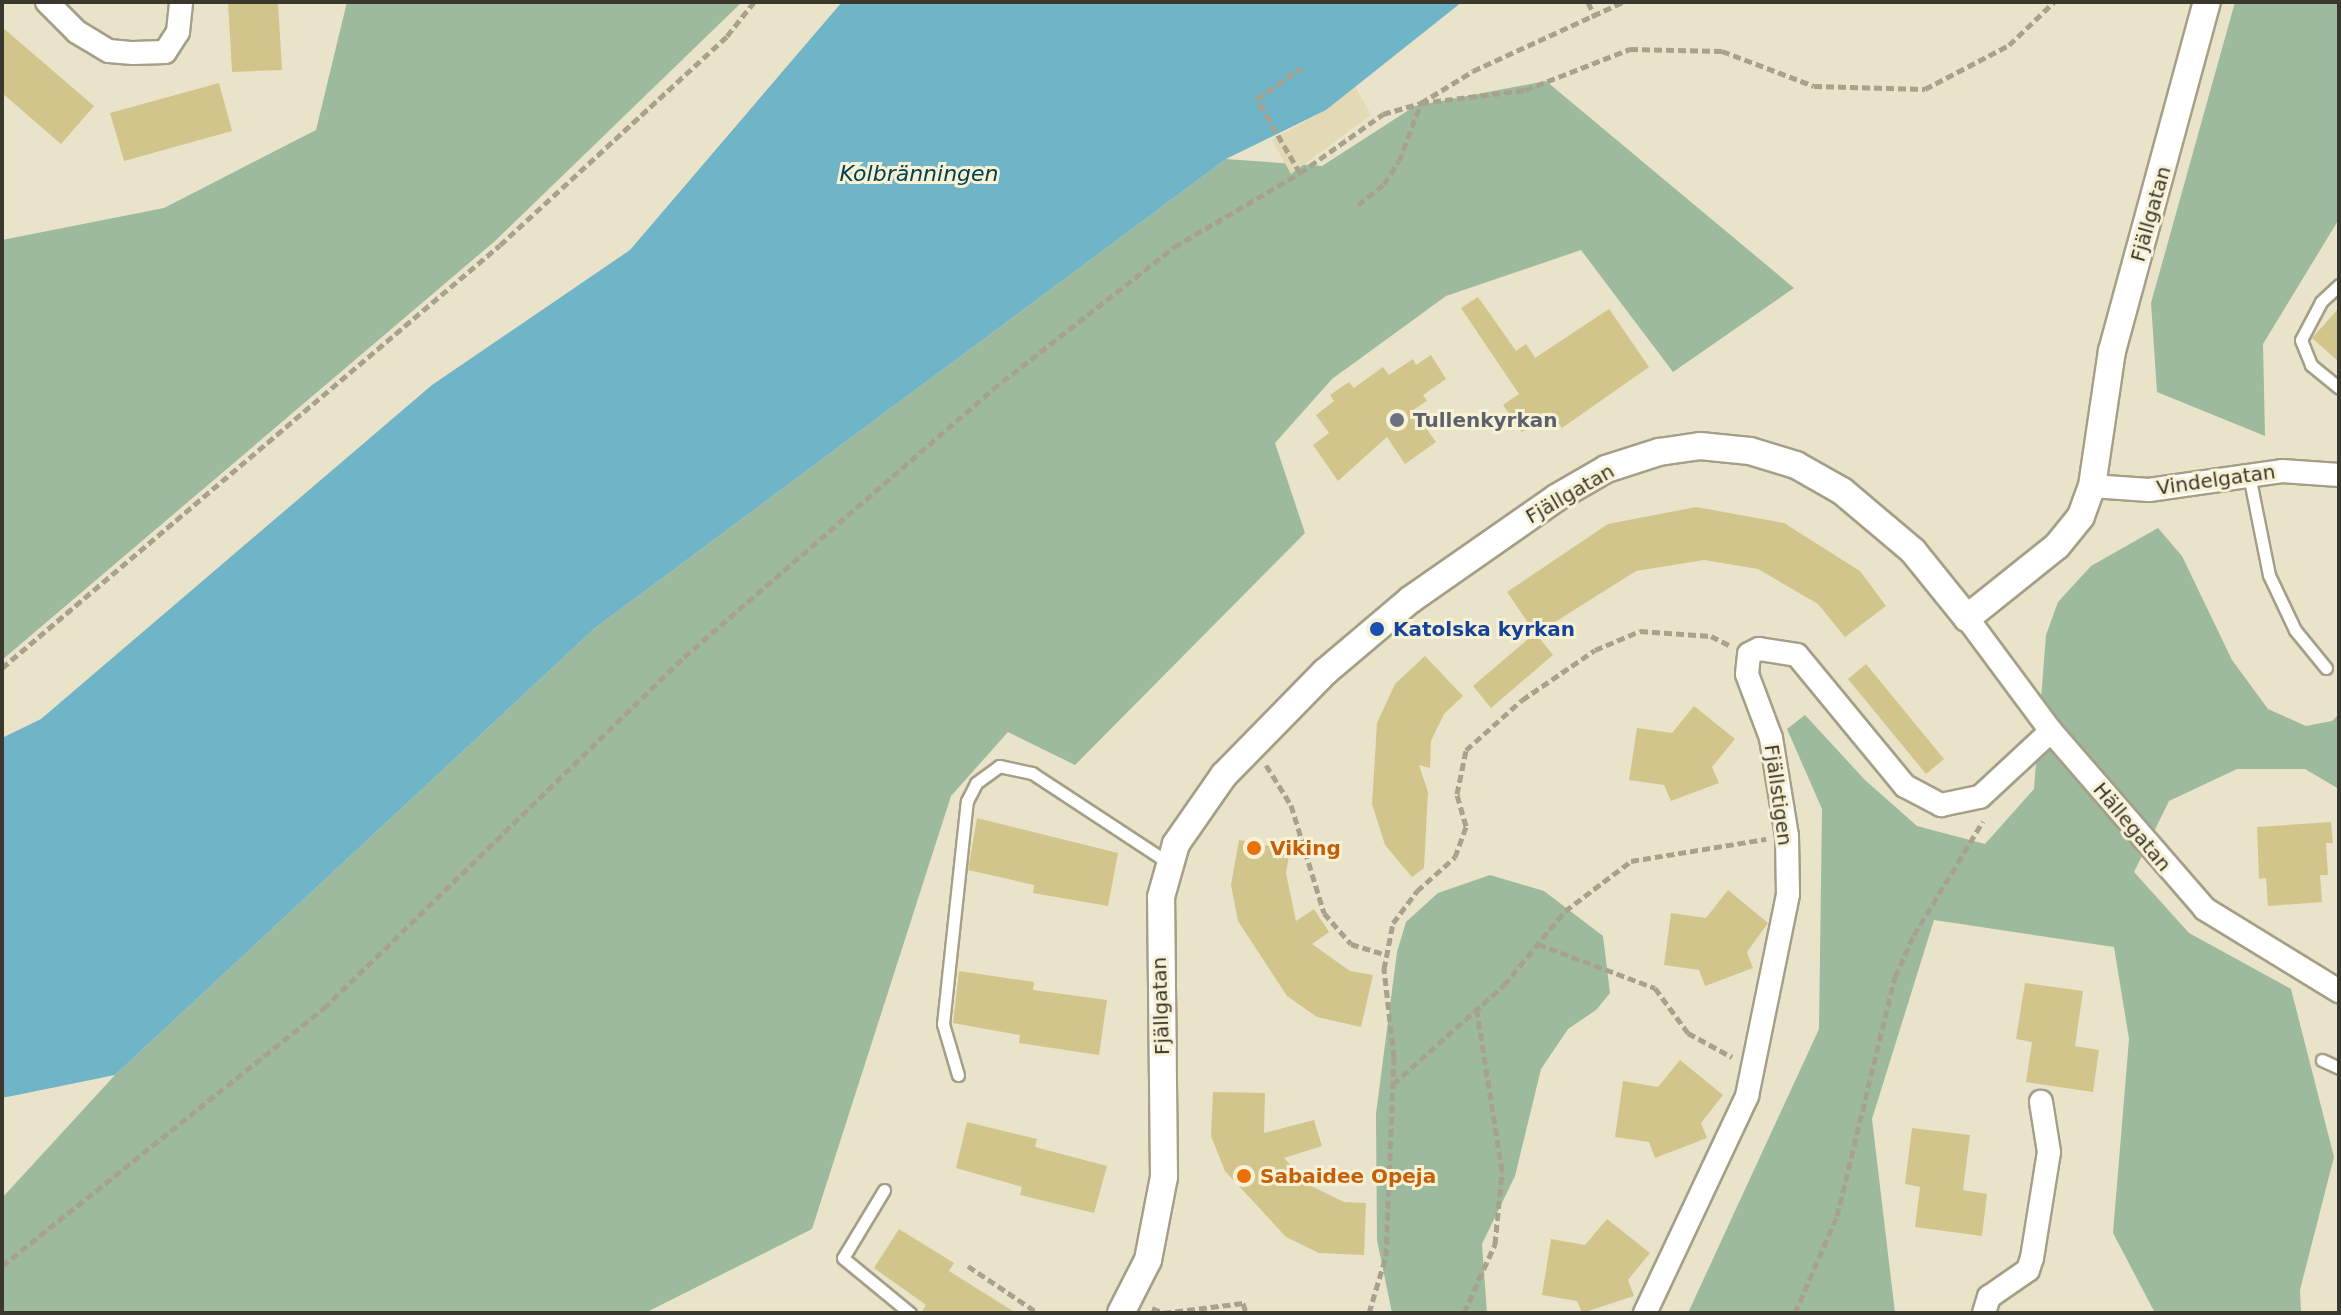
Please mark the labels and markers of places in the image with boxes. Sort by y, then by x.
place label: Tullenkyrkan [1413,408,1557,432]
marker: Tullenkyrkan [1388,411,1406,429]
place label: Katolska kyrkan [1393,617,1575,641]
marker: Katolska kyrkan [1368,620,1386,638]
place label: Viking [1270,836,1341,860]
marker: Viking [1245,839,1263,857]
place label: Sabaidee Opeja [1260,1164,1436,1188]
marker: Sabaidee Opeja [1235,1167,1253,1185]

